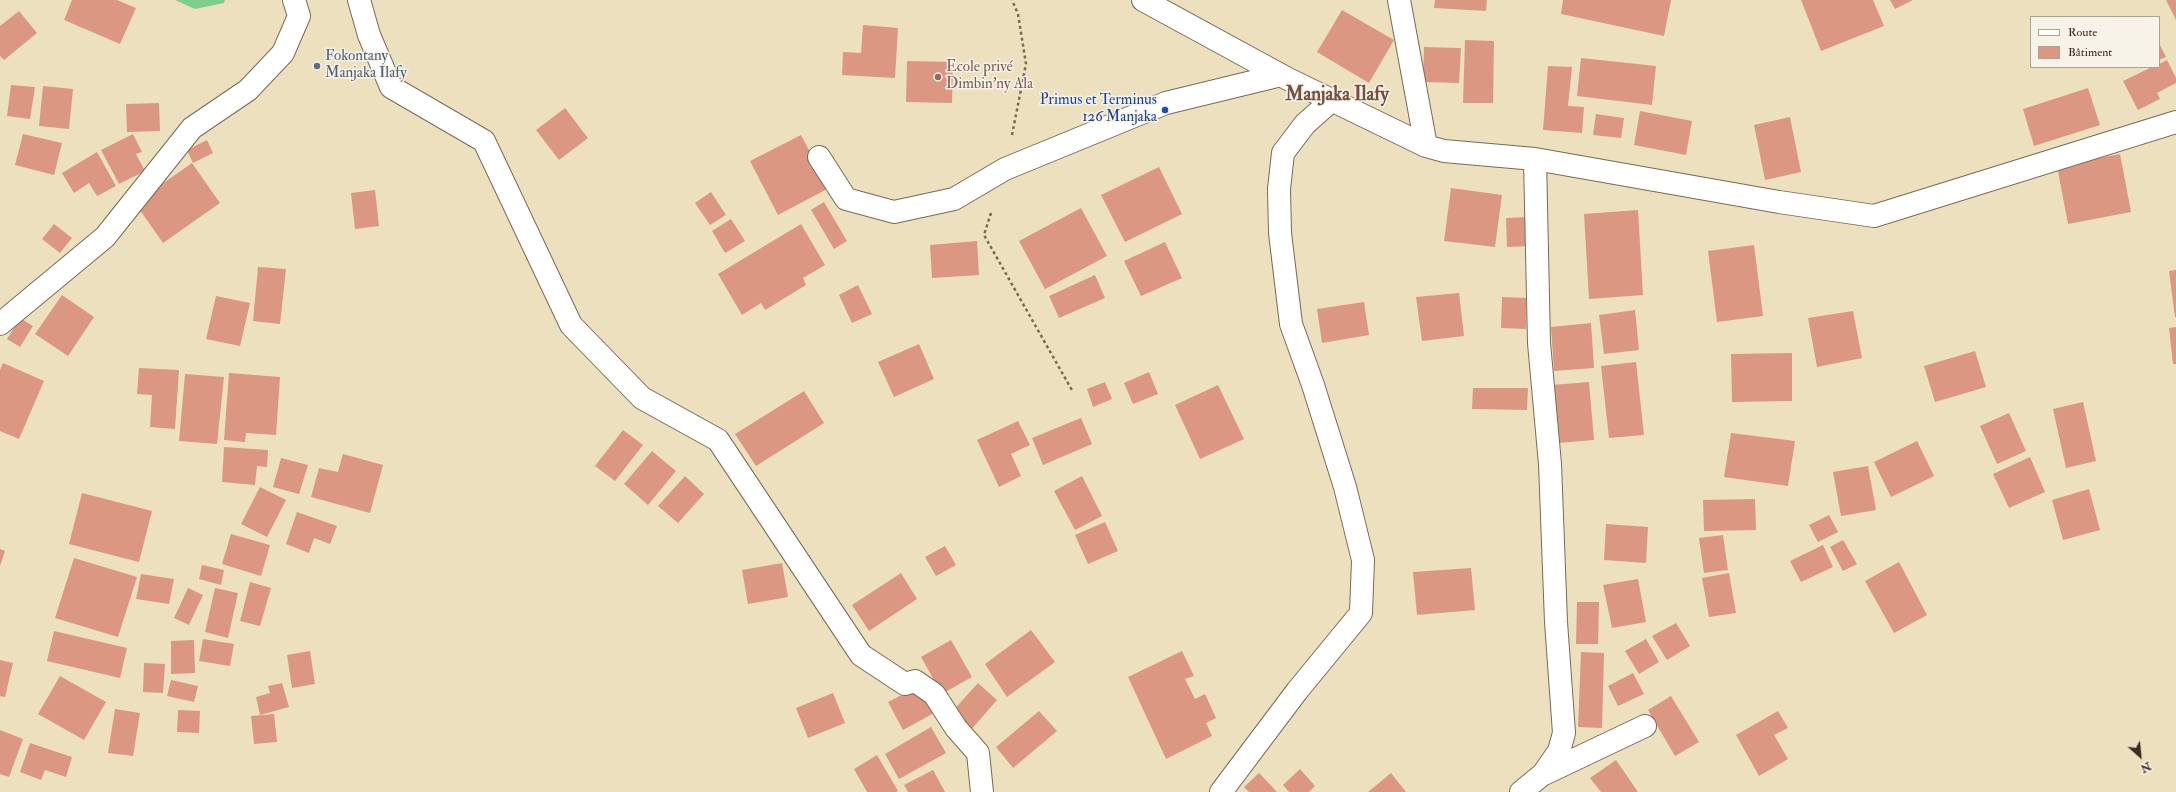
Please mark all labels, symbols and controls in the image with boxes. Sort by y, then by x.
legend [2030,16,2160,68]
text: Route [2068,25,2097,40]
text: Bâtiment [2068,45,2112,60]
place label: Fokontany Manjaka Ilafy [325,48,407,83]
place label: Ecole privé Dimbin'ny Ala [946,59,1033,94]
marker: Fokontany Manjaka Ilafy [312,61,322,71]
marker: Ecole privé Dimbin'ny Ala [933,72,943,82]
district label: Manjaka Ilafy [1285,85,1389,107]
place label: Primus et Terminus 126 Manjaka [1040,92,1157,127]
marker: Primus et Terminus 126 Manjaka [1160,105,1170,115]
north arrow [2120,736,2160,776]
text: N [2138,759,2153,775]

